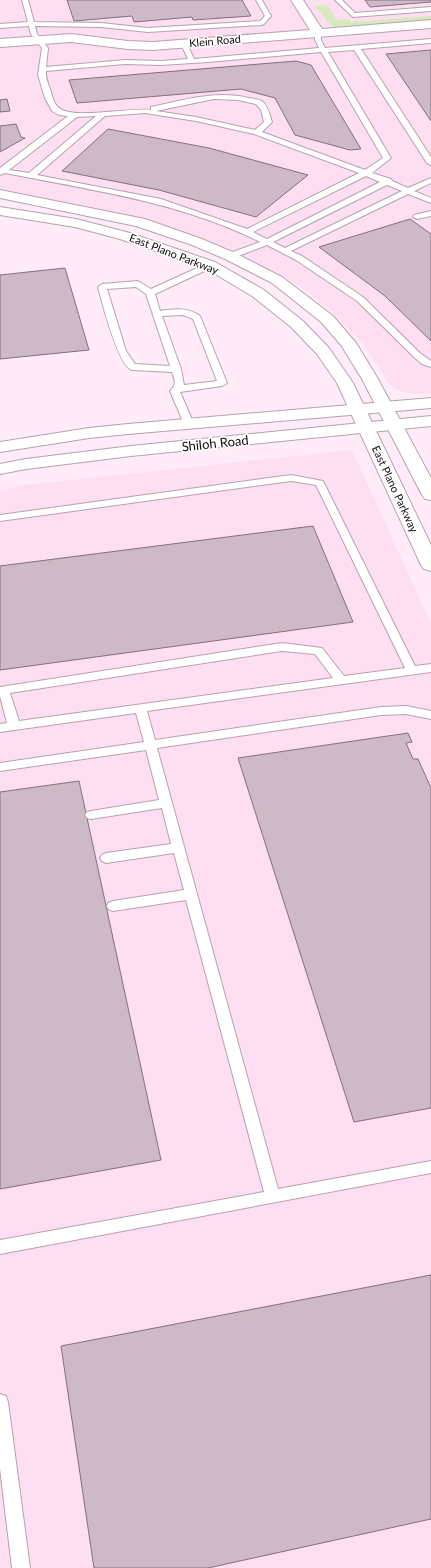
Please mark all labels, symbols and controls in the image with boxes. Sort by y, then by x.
street label: Klein Road [189,32,241,49]
street label: East Plano Parkway [128,231,221,277]
street label: Shiloh Road [181,432,249,454]
street label: East Plano Parkway [370,443,421,535]

